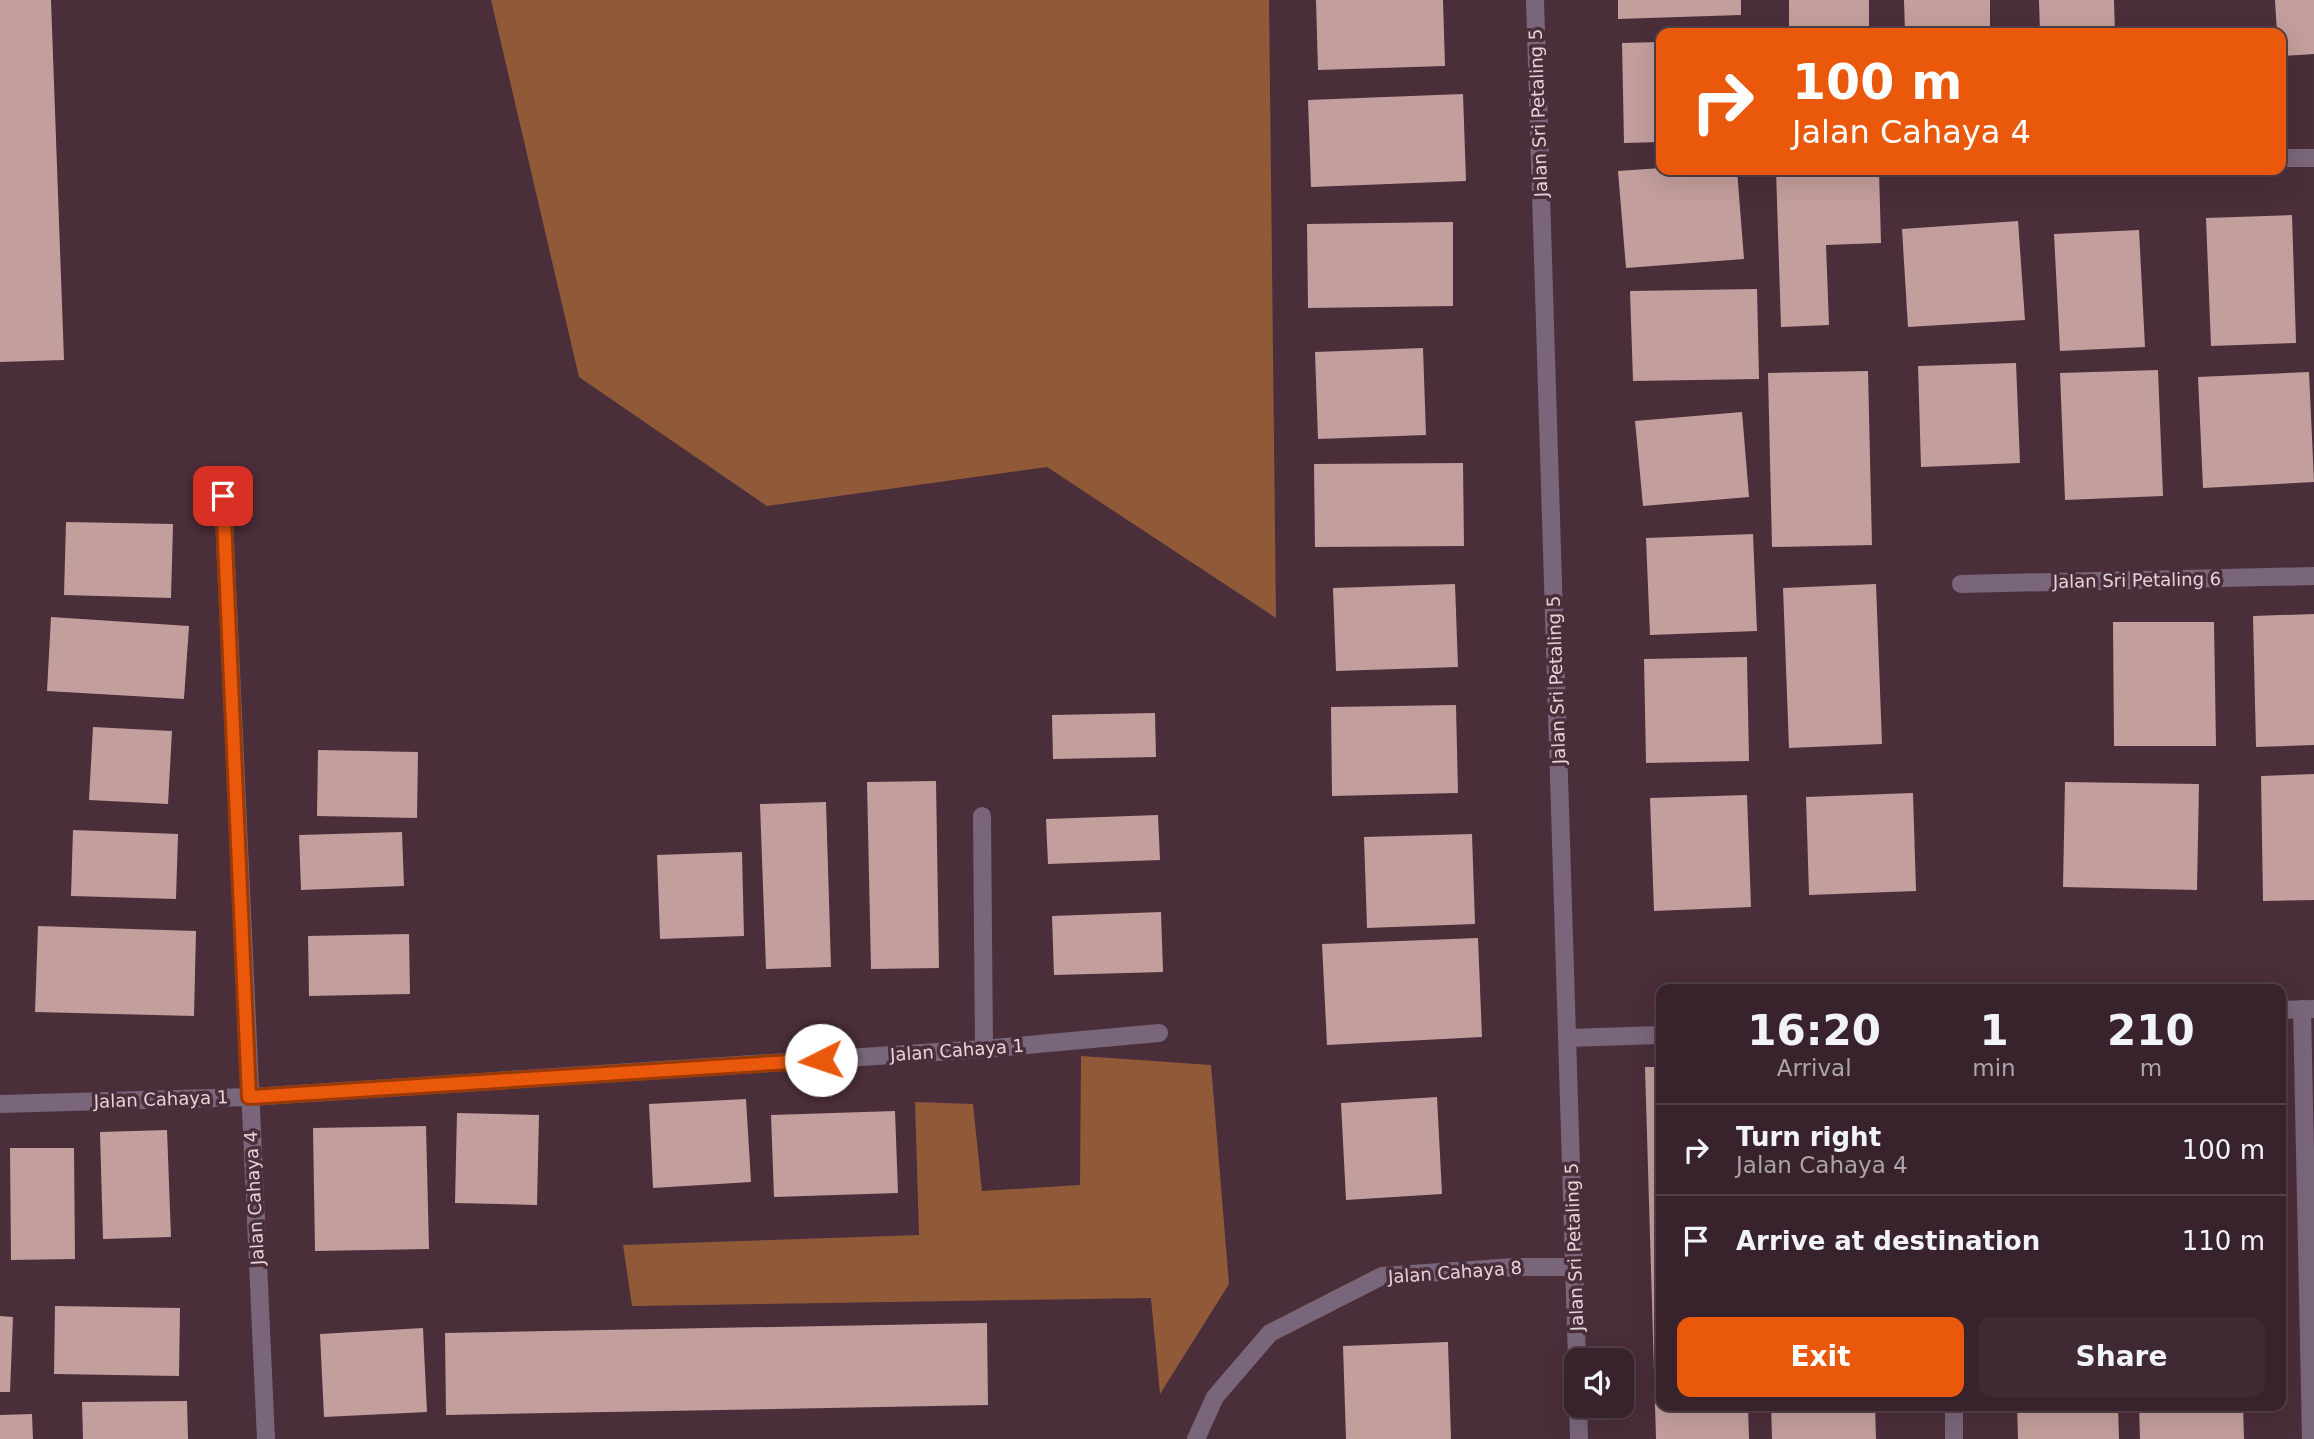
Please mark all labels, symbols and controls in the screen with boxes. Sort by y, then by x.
street label: Jalan Sri Petaling 5 [1525,28,1551,199]
text: 100 m [1792,54,1962,111]
icon: right [1677,56,1768,147]
text: Jalan Cahaya 4 [1792,113,2031,151]
pin [193,466,253,526]
icon: arrive [204,477,242,515]
street label: Jalan Sri Petaling 6 [2052,568,2221,592]
street label: Jalan Sri Petaling 5 [1543,595,1569,766]
text: 16:20 [1747,1006,1881,1055]
text: 1 [1979,1006,2009,1055]
text: 210 [2107,1006,2195,1055]
position arrow [784,1023,858,1097]
street label: Jalan Cahaya 1 [888,1035,1025,1065]
text: Arrival [1777,1055,1852,1081]
text: min [1972,1055,2016,1081]
text: m [2140,1055,2162,1081]
street label: Jalan Cahaya 1 [92,1086,229,1112]
text: Turn right [1736,1122,1881,1152]
street label: Jalan Cahaya 4 [240,1130,268,1267]
icon: right [1677,1131,1715,1169]
text: 100 m [2182,1135,2265,1165]
text: Jalan Cahaya 4 [1736,1152,1908,1178]
street label: Jalan Sri Petaling 5 [1561,1162,1587,1333]
icon: arrive [1677,1222,1715,1260]
text: Arrive at destination [1736,1226,2040,1256]
text: 110 m [2182,1226,2265,1256]
street label: Jalan Cahaya 8 [1386,1257,1523,1287]
button: Exit [1677,1317,1964,1397]
button: Share [1978,1317,2265,1397]
map controls [1564,1348,1634,1418]
button: sound [1564,1348,1634,1418]

